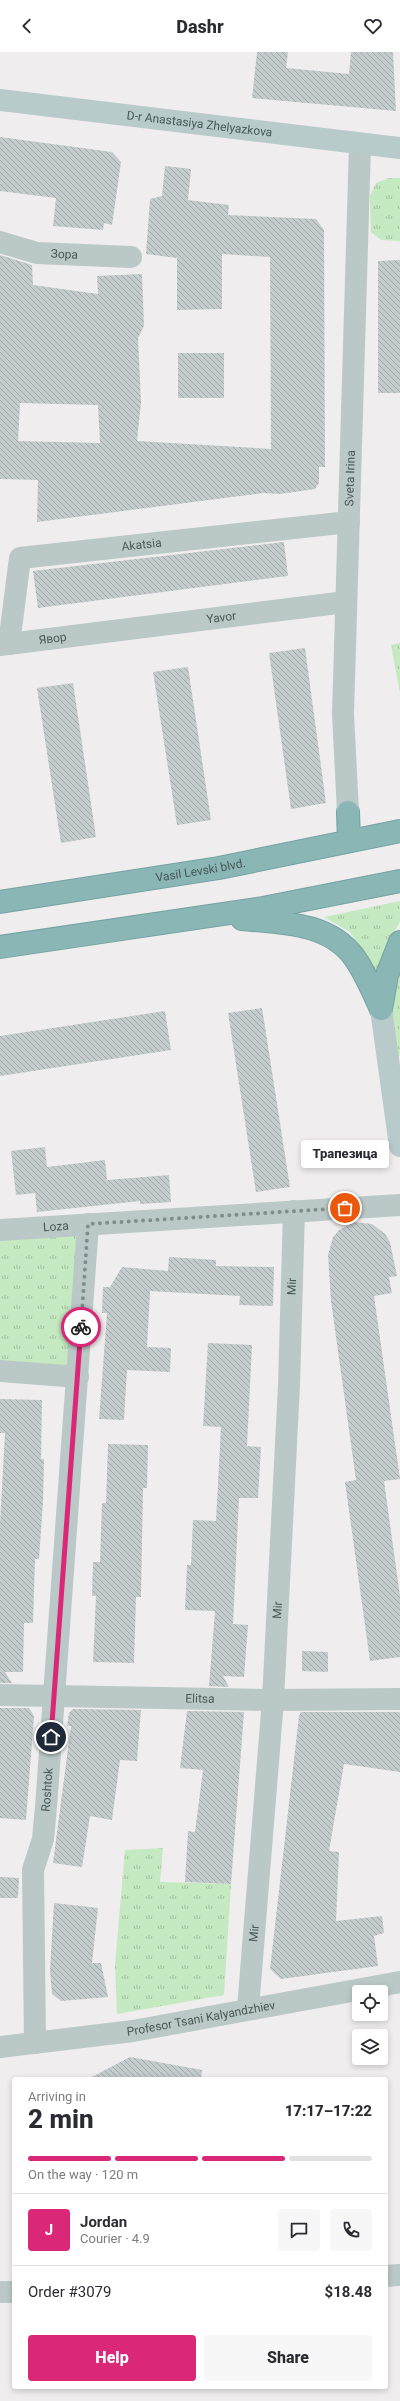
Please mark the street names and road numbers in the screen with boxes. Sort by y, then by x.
street label: D-r Anastasiya Zhelyazkova [126,108,273,140]
street label: Зора [50,247,78,262]
street label: Sveta Irina [342,450,358,506]
street label: Akatsia [121,536,162,554]
street label: Yavor [206,609,237,626]
street label: Явор [38,630,68,647]
street label: Vasil Levski blvd. [155,856,247,885]
street label: Loza [43,1219,69,1234]
street label: Mir [285,1278,299,1295]
street label: Mir [270,1601,285,1619]
street label: Elitsa [185,1691,215,1706]
street label: Roshtok [39,1767,56,1812]
street label: Mir [246,1924,262,1943]
street label: Profesor Tsani Kalyandzhiev [126,1998,276,2039]

